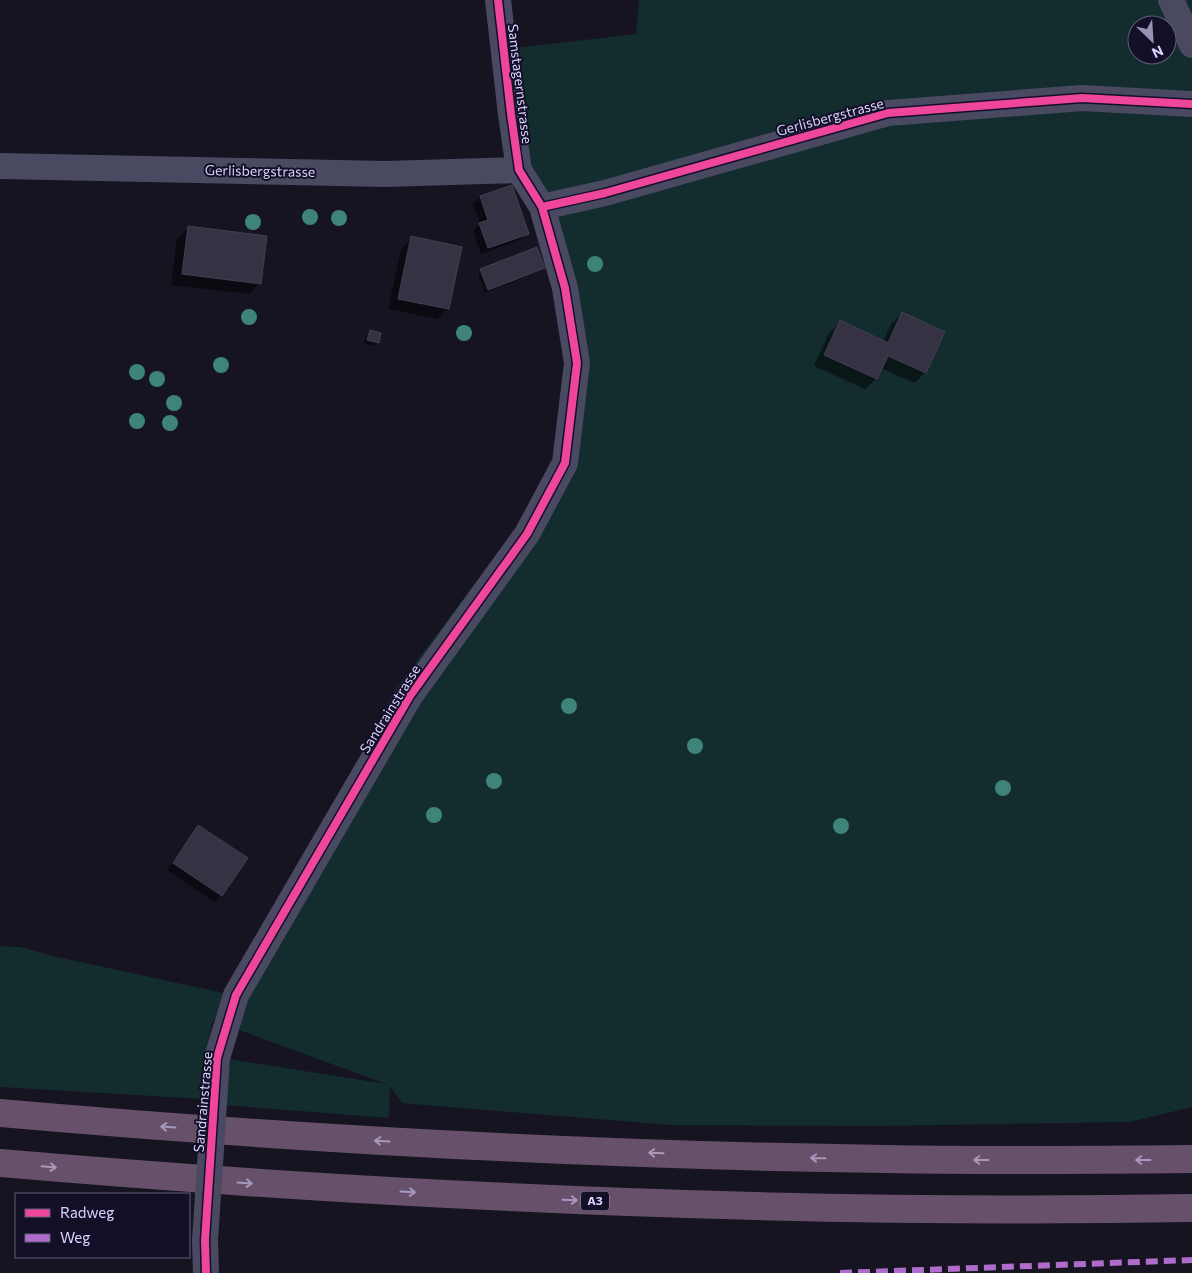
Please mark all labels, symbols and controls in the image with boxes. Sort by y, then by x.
north arrow [1127,15,1177,65]
street label: Samstagernstrasse [505,23,536,145]
text: N [1149,42,1166,62]
street label: Gerlisbergstrasse [774,94,885,139]
street label: Gerlisbergstrasse [205,161,315,180]
street label: Sandrainstrasse [356,661,424,756]
street label: Sandrainstrasse [190,1051,215,1153]
one-way arrow [160,1122,176,1131]
one-way arrow [375,1136,391,1145]
one-way arrow [648,1148,664,1158]
one-way arrow [811,1153,827,1163]
one-way arrow [973,1155,990,1165]
one-way arrow [1136,1155,1152,1164]
one-way arrow [40,1163,56,1172]
one-way arrow [237,1178,253,1187]
one-way arrow [399,1188,415,1197]
road number: A3 [581,1192,609,1210]
legend [15,1193,190,1258]
one-way arrow [562,1195,578,1205]
text: Radweg [60,1203,114,1221]
text: Weg [60,1228,90,1246]

